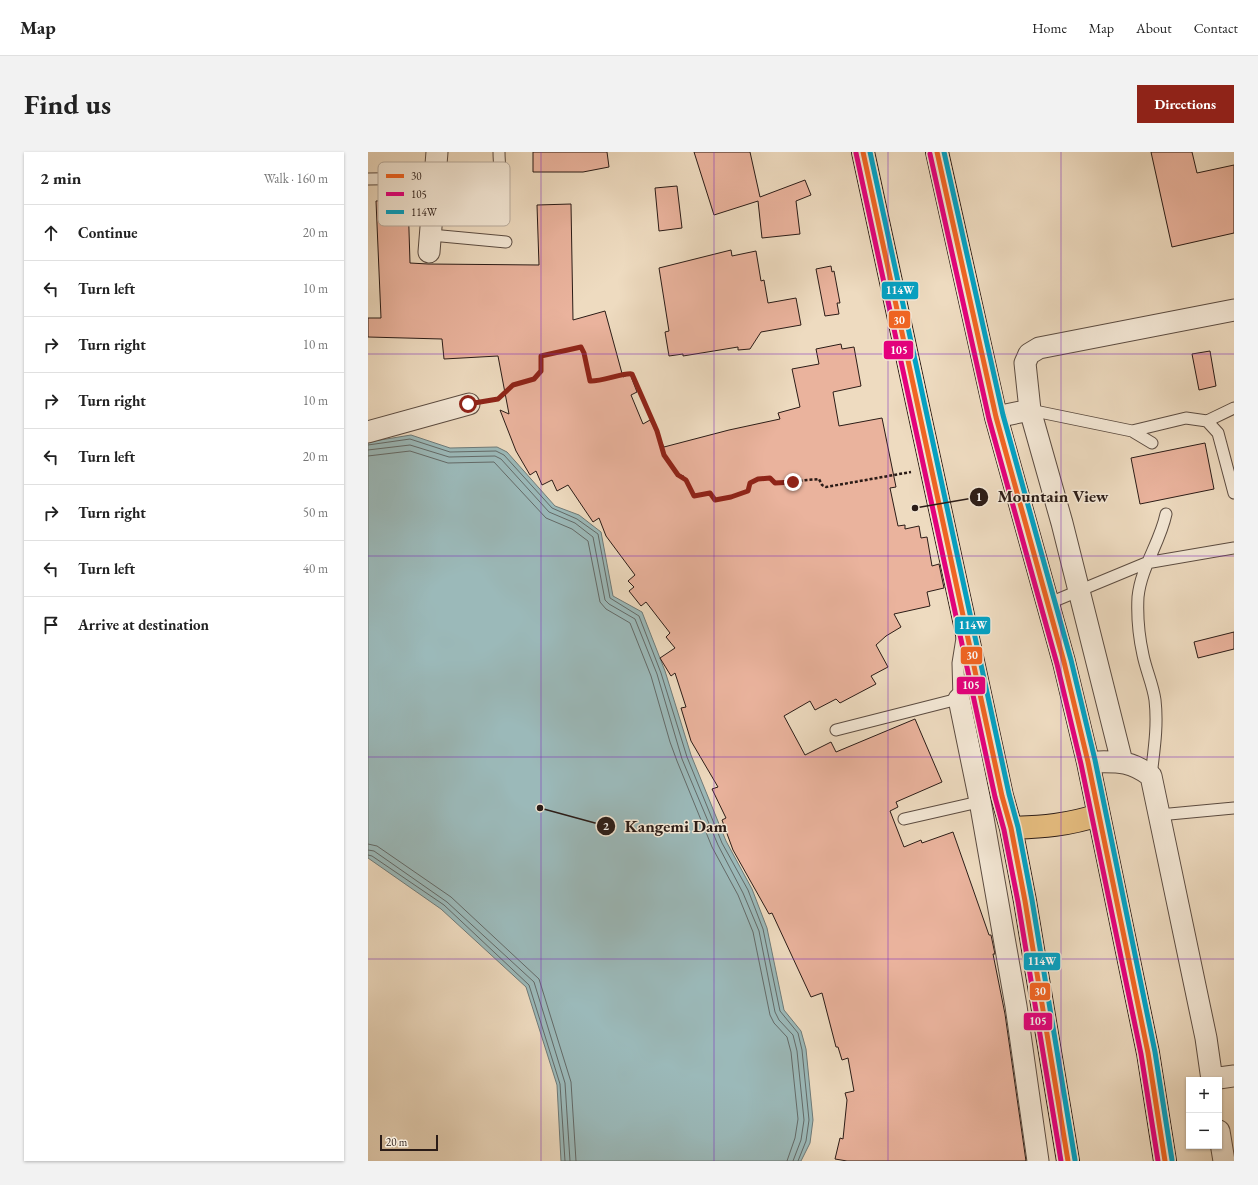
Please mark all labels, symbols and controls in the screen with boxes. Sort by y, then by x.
text: Map [20,15,56,40]
text: Home [1032,19,1067,37]
text: Map [1089,19,1114,37]
text: About [1136,19,1172,37]
text: Contact [1194,19,1238,37]
button: Directions [1137,85,1234,123]
text: Find us [24,86,111,122]
legend [378,162,510,226]
text: 2 min [40,167,81,189]
text: 30 [411,169,422,183]
text: Walk · 160 m [264,170,328,187]
text: 105 [411,187,427,201]
text: 114W [411,205,438,219]
icon: ahead [40,222,62,244]
text: Continue [78,223,138,242]
text: 20 m [303,224,328,241]
icon: left [40,278,62,300]
text: Turn left [78,279,135,298]
text: 10 m [303,280,328,297]
line badge: 114W [881,281,919,300]
text: 114W [886,283,915,297]
line badge: 30 [888,310,911,329]
text: 30 [893,313,905,327]
icon: right [40,334,62,356]
text: Turn right [78,335,146,354]
text: 10 m [303,336,328,353]
line badge: 105 [883,340,914,360]
text: 105 [890,343,908,357]
icon: right [40,390,62,412]
text: Turn right [78,391,146,410]
text: 10 m [303,392,328,409]
route start [459,395,477,413]
icon: left [40,446,62,468]
text: Turn left [78,447,135,466]
text: 20 m [303,448,328,465]
route end [784,473,802,491]
callout: Mountain View [969,482,1116,511]
text: Mountain View [997,485,1109,507]
text: 1 [976,489,982,505]
icon: right [40,502,62,524]
text: Turn right [78,503,146,522]
text: 50 m [303,504,328,521]
icon: left [40,558,62,580]
text: Turn left [78,559,135,578]
text: 40 m [303,560,328,577]
icon: arrive [40,614,62,636]
text: Arrive at destination [78,615,209,634]
line badge: 114W [954,616,991,635]
text: 114W [959,618,988,632]
line badge: 30 [960,646,983,665]
text: 30 [966,648,978,662]
line badge: 105 [956,676,986,695]
text: 105 [962,678,980,692]
callout: Kangemi Dam [596,812,735,841]
text: Kangemi Dam [625,815,727,837]
text: 2 [603,818,610,834]
line badge: 114W [1023,952,1061,971]
text: 114W [1028,954,1057,968]
line badge: 30 [1029,982,1051,1001]
text: 30 [1034,984,1046,998]
line badge: 105 [1023,1012,1053,1031]
text: 105 [1029,1014,1047,1028]
map controls [1186,1077,1222,1149]
button: + [1186,1077,1222,1113]
button: − [1186,1113,1222,1149]
scale bar [380,1133,438,1152]
text: 20 m [386,1135,407,1149]

